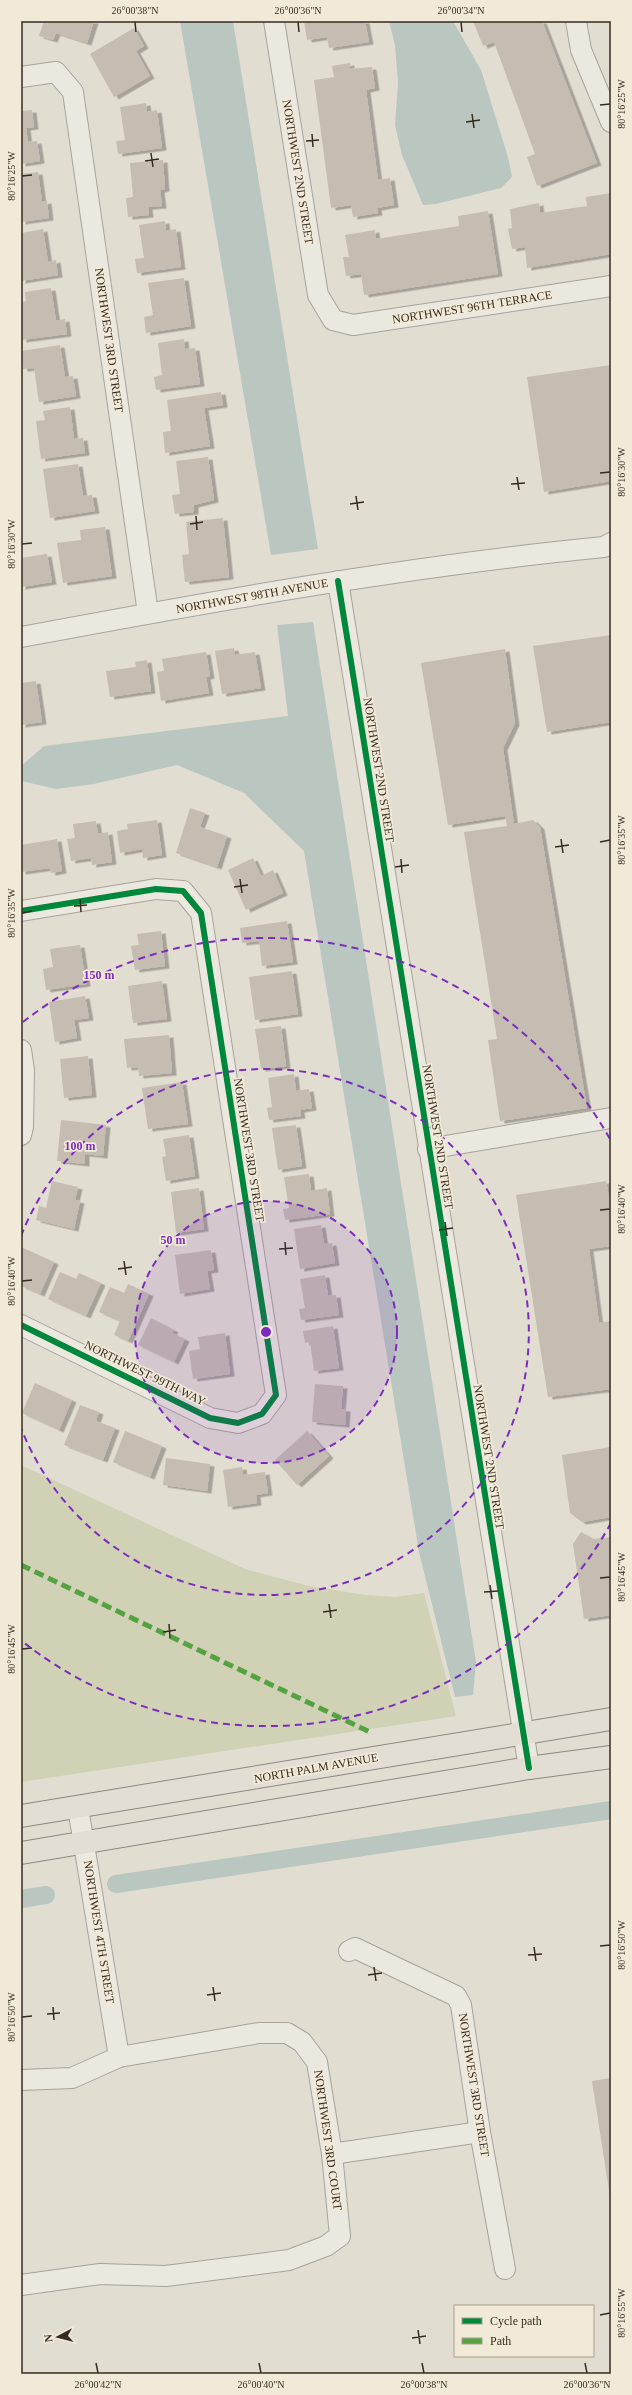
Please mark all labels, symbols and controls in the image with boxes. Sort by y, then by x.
text: 26°00'38"N [111,5,159,16]
text: 26°00'36"N [274,5,322,16]
text: 26°00'34"N [437,5,485,16]
text: 80°16'25"W [616,79,627,129]
street label: NORTHWEST 2ND STREET [280,99,316,246]
text: 80°16'25"W [6,151,17,201]
street label: NORTHWEST 3RD STREET [92,267,126,414]
street label: NORTHWEST 96TH TERRACE [391,287,553,327]
text: 80°16'30"W [616,447,627,497]
text: 80°16'30"W [6,519,17,569]
street label: NORTHWEST 98TH AVENUE [175,576,329,616]
street label: NORTHWEST 2ND STREET [361,697,397,844]
text: 80°16'35"W [616,815,627,865]
text: 80°16'35"W [6,888,17,938]
text: 150 m [84,968,115,982]
street label: NORTHWEST 2ND STREET [420,1064,456,1211]
street label: NORTHWEST 3RD STREET [231,1077,267,1224]
text: 100 m [65,1139,96,1153]
text: 80°16'40"W [616,1184,627,1234]
text: 50 m [161,1233,186,1247]
text: 80°16'40"W [6,1256,17,1306]
centre of rings [259,1325,273,1339]
street label: NORTHWEST 99TH WAY [82,1338,208,1409]
street label: NORTHWEST 2ND STREET [471,1384,507,1531]
text: 80°16'45"W [616,1552,627,1602]
text: 80°16'45"W [6,1624,17,1674]
street label: NORTH PALM AVENUE [253,1750,379,1786]
street label: NORTHWEST 4TH STREET [81,1859,117,2005]
text: 80°16'50"W [616,1920,627,1970]
text: 80°16'50"W [6,1992,17,2042]
street label: NORTHWEST 3RD STREET [456,2012,492,2159]
street label: NORTHWEST 3RD COURT [311,2069,345,2212]
text: 80°16'55"W [616,2288,627,2338]
legend [454,2305,594,2357]
text: Cycle path [490,2314,542,2328]
north arrow [38,2317,78,2357]
text: N [42,2333,55,2343]
text: Path [490,2334,511,2348]
text: 26°00'42"N [74,2379,122,2390]
text: 26°00'40"N [237,2379,285,2390]
text: 26°00'38"N [400,2379,448,2390]
text: 26°00'36"N [563,2379,611,2390]

